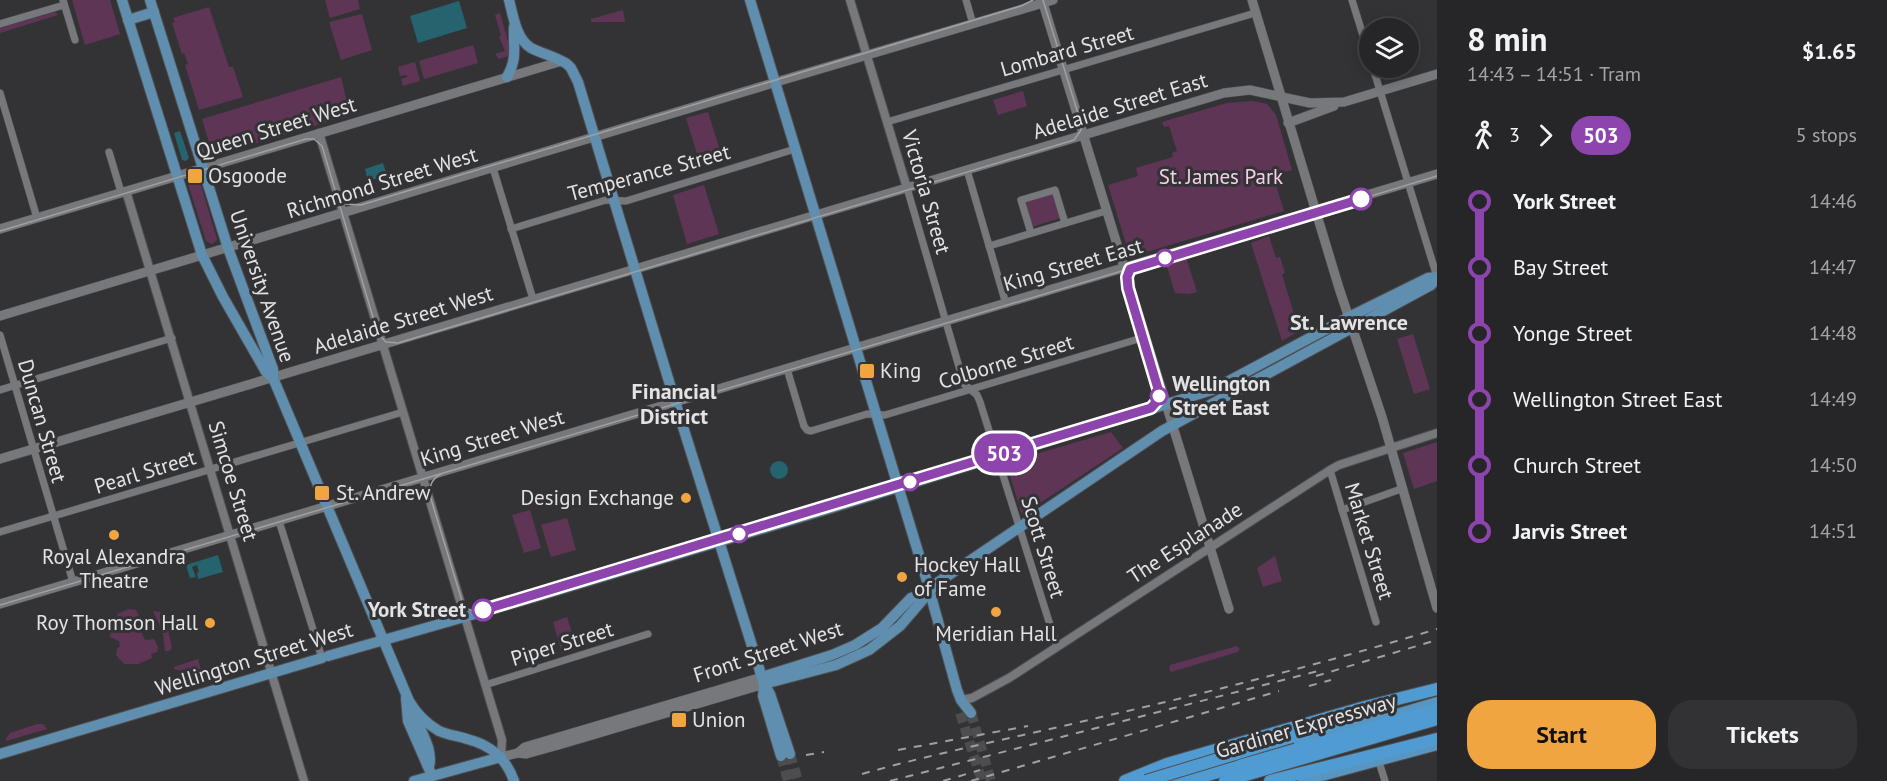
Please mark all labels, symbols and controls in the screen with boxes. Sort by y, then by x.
text: 8 min [1467,17,1548,60]
map controls [1359,18,1419,78]
button: layers [1359,18,1419,78]
street label: Lombard Street [997,19,1137,82]
text: $1.65 [1802,37,1857,65]
text: 14:43 – 14:51 · Tram [1467,61,1641,87]
street label: Adelaide Street East [1029,66,1210,145]
street label: Queen Street West [193,90,359,165]
icon: walk [1467,119,1500,152]
icon: forward [1529,119,1562,152]
text: 3 [1509,122,1520,148]
text: 503 [1583,122,1619,149]
text: 5 stops [1796,122,1857,148]
street label: Victoria Street [896,126,957,257]
street label: Temperance Street [565,138,733,207]
street label: Richmond Street West [283,141,480,224]
place label: Osgoode [208,162,287,189]
park label: St. James Park [1159,163,1283,190]
marker: Osgoode [186,167,204,185]
text: York Street [1513,187,1616,215]
unlabelled marker [1350,188,1372,210]
text: 14:46 [1809,188,1857,214]
street label: University Avenue [224,206,301,366]
street label: King Street East [1000,232,1146,297]
unlabelled marker [1156,249,1174,267]
text: Bay Street [1513,253,1608,281]
text: 14:47 [1809,254,1857,280]
street label: Adelaide Street West [310,279,496,360]
district label: St. Lawrence [1290,308,1408,336]
text: Yonge Street [1513,319,1632,347]
text: 14:48 [1809,320,1857,346]
street label: Colborne Street [935,328,1077,395]
street label: Duncan Street [12,356,73,486]
place label: King [880,357,921,384]
marker: King [858,362,876,380]
place label: Wellington Street East [1172,370,1270,421]
district label: Financial District [632,377,717,430]
text: Wellington Street East [1513,385,1722,413]
text: 14:49 [1809,386,1857,412]
marker: Wellington Street East [1150,387,1168,405]
street label: King Street West [417,403,567,472]
street label: Simcoe Street [202,418,265,544]
line badge: 503 [970,434,1038,472]
text: 503 [986,440,1022,467]
street label: Pearl Street [91,443,199,500]
text: Church Street [1513,451,1641,479]
text: 14:50 [1809,452,1857,478]
unlabelled marker [901,473,919,491]
place label: St. Andrew [336,479,431,506]
street label: Market Street [1339,479,1400,603]
marker: St. Andrew [313,484,331,502]
place label: Design Exchange [520,484,674,511]
marker: Design Exchange [679,491,693,505]
street label: Scott Street [1015,493,1072,601]
street label: The Esplanade [1122,496,1247,590]
text: Jarvis Street [1513,517,1627,545]
text: 14:51 [1809,518,1857,544]
unlabelled marker [730,525,748,543]
marker: Royal Alexandra Theatre [107,528,121,542]
place label: Royal Alexandra Theatre [42,543,186,594]
place label: Hockey Hall of Fame [914,551,1020,602]
marker: Hockey Hall of Fame [895,570,909,584]
place label: York Street [367,596,467,623]
marker: York Street [472,599,494,621]
marker: Meridian Hall [989,605,1003,619]
place label: Roy Thomson Hall [36,609,198,636]
street label: Piper Street [507,615,616,672]
street label: Front Street West [690,615,846,688]
street label: Wellington Street West [152,616,356,701]
marker: Roy Thomson Hall [203,616,217,630]
place label: Meridian Hall [935,620,1057,647]
street label: Gardiner Expressway [1212,687,1400,764]
button: Start [1467,700,1656,769]
button: Tickets [1668,700,1857,769]
place label: Union [692,706,746,733]
marker: Union [670,711,688,729]

